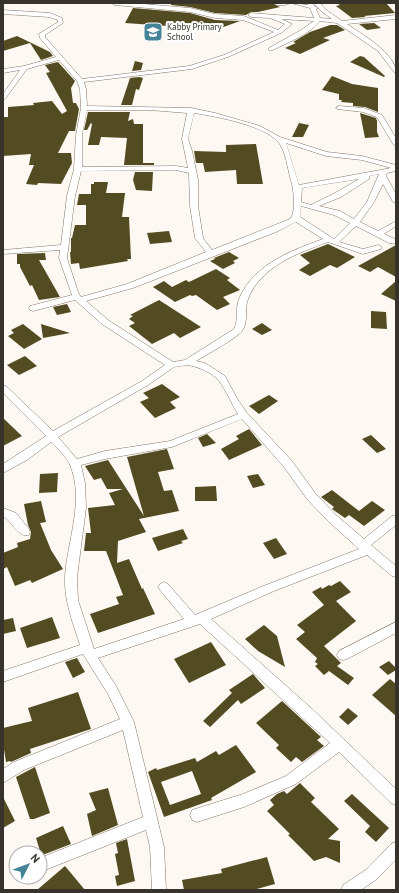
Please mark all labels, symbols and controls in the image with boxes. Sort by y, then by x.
school or university icon: Kabby Primary School [142,21,164,43]
place label: Kabby Primary School [167,21,223,42]
north arrow [8,845,48,885]
text: N [28,851,43,866]

